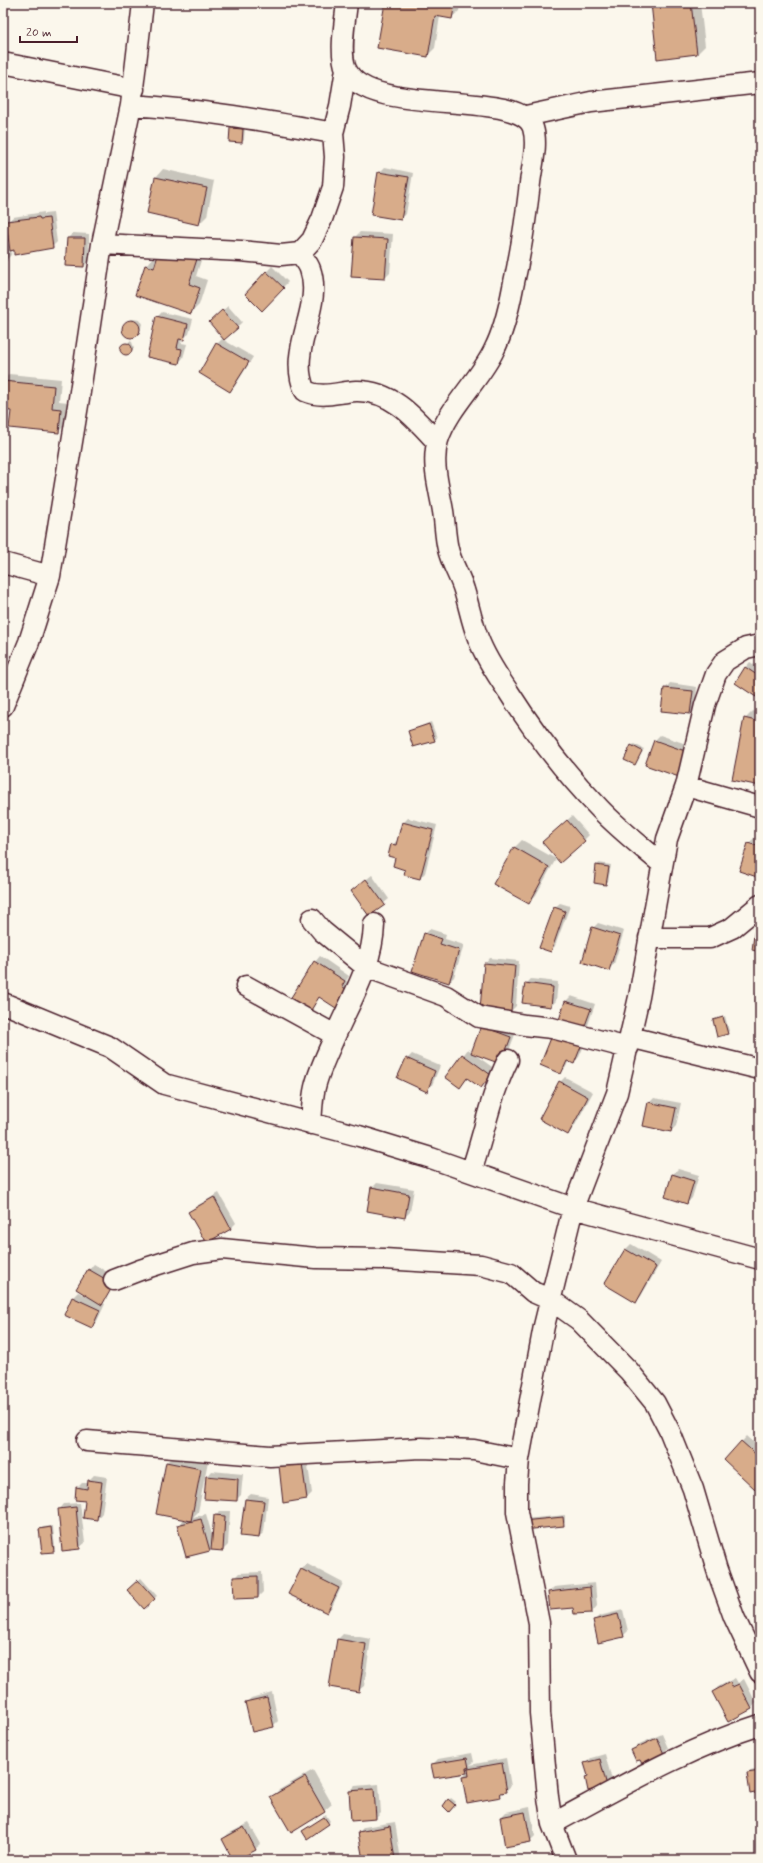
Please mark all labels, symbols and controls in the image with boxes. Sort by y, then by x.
scale bar [20,18,77,44]
text: 20 m [26,25,52,41]

